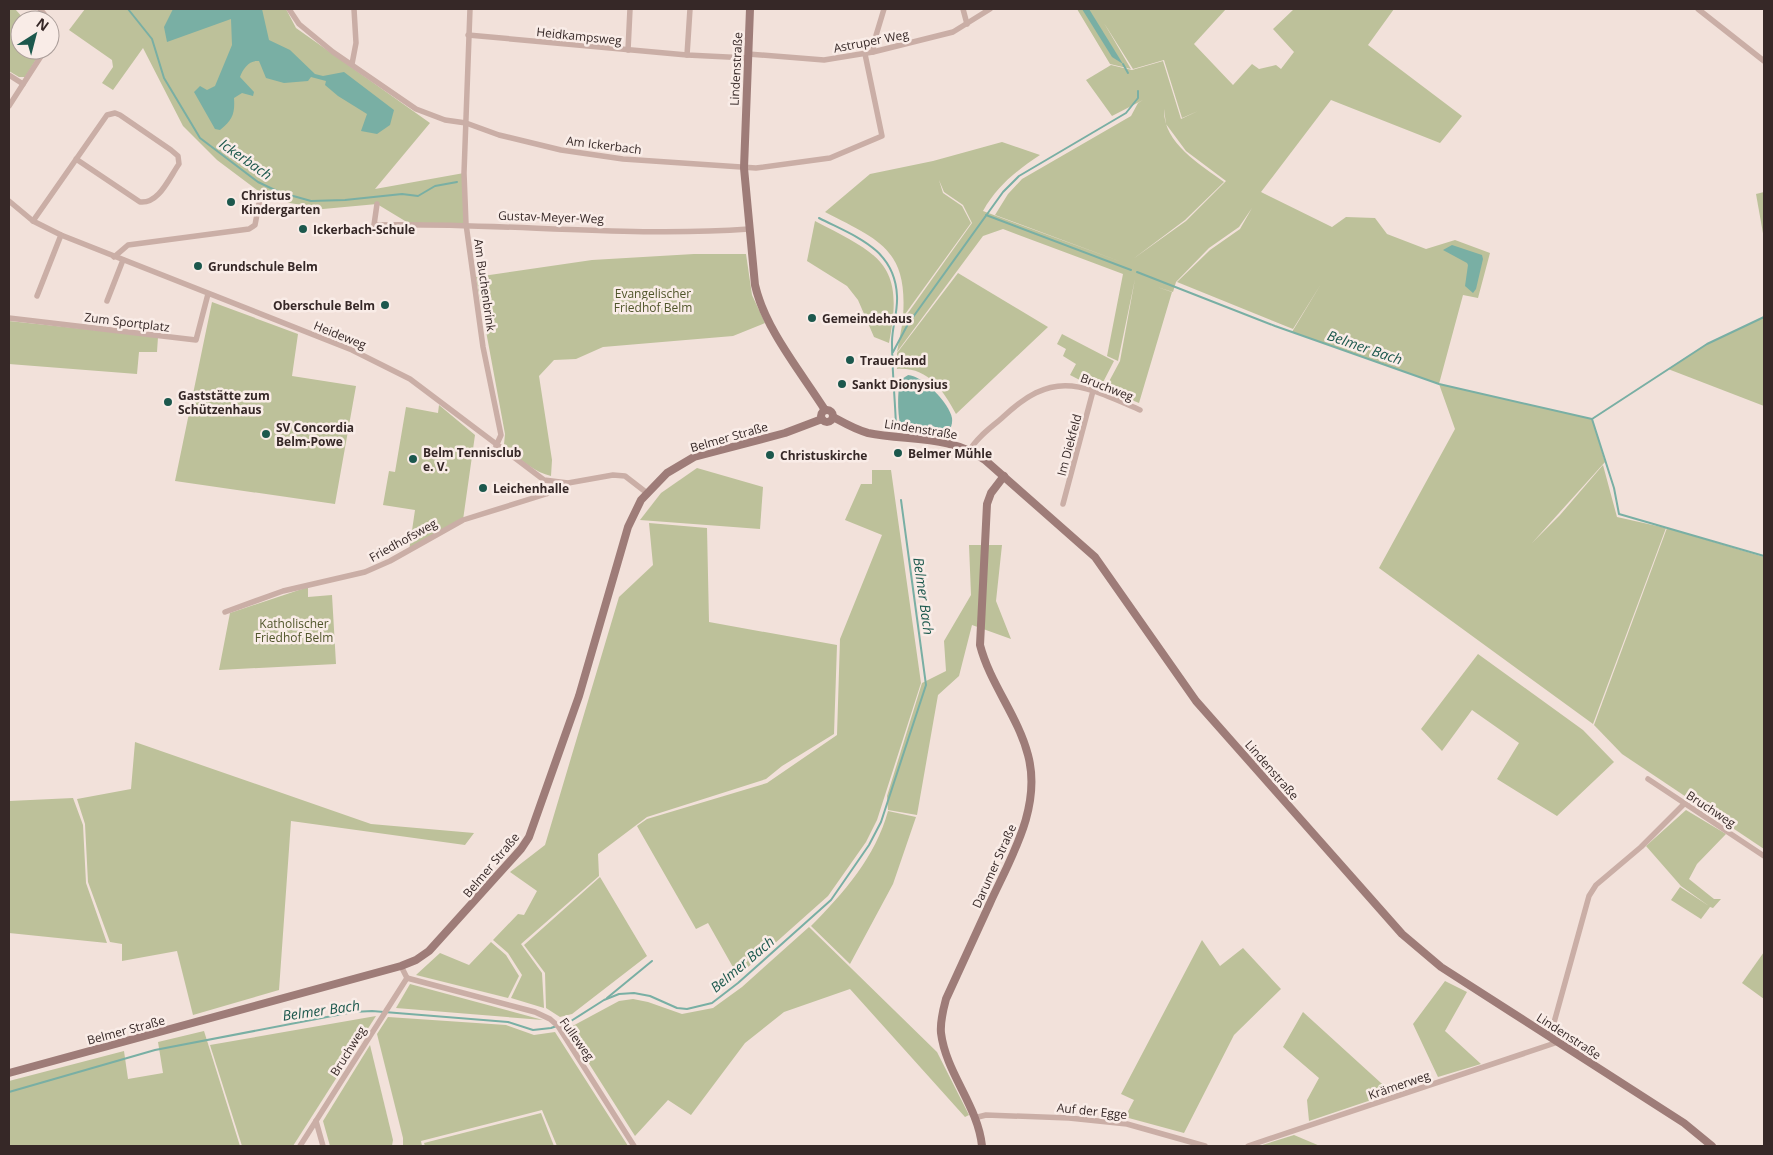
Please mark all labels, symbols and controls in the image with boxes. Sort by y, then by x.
north arrow [10,10,60,60]
text: N [33,13,53,35]
street label: Heidkampsweg [536,23,623,49]
street label: Astruper Weg [832,25,911,57]
street label: Lindenstraße [726,31,746,106]
street label: Am Ickerbach [565,132,643,158]
water label: Ickerbach [216,134,276,184]
place label: Christus Kindergarten [241,187,320,218]
marker: Christus Kindergarten [225,196,237,208]
street label: Gustav-Meyer-Weg [498,207,605,227]
place label: Ickerbach-Schule [313,221,415,238]
marker: Ickerbach-Schule [297,223,309,235]
street label: Am Buchenbrink [470,238,500,333]
place label: Grundschule Belm [208,258,318,275]
marker: Grundschule Belm [192,260,204,272]
park label: Evangelischer Friedhof Belm [614,285,692,316]
place label: Oberschule Belm [273,297,375,314]
marker: Oberschule Belm [379,299,391,311]
street label: Zum Sportplatz [83,308,171,336]
place label: Gemeindehaus [822,310,912,327]
marker: Gemeindehaus [806,312,818,324]
street label: Heideweg [311,317,369,353]
water label: Belmer Bach [1325,325,1405,369]
place label: Trauerland [860,352,926,369]
marker: Trauerland [844,354,856,366]
street label: Bruchweg [1078,369,1136,405]
place label: Sankt Dionysius [852,376,948,393]
marker: Sankt Dionysius [836,378,848,390]
place label: Gaststätte zum Schützenhaus [178,387,270,418]
marker: Gaststätte zum Schützenhaus [162,396,174,408]
street label: Im Diekfeld [1053,412,1085,478]
street label: Lindenstraße [883,415,959,443]
street label: Belmer Straße [688,418,770,456]
place label: SV Concordia Belm-Powe [276,419,354,450]
marker: SV Concordia Belm-Powe [260,428,272,440]
place label: Belm Tennisclub e. V. [423,444,522,475]
place label: Belmer Mühle [908,445,992,462]
place label: Christuskirche [780,447,867,464]
marker: Belmer Mühle [892,447,904,459]
marker: Christuskirche [764,449,776,461]
marker: Belm Tennisclub e. V. [407,453,419,465]
place label: Leichenhalle [493,480,569,497]
marker: Leichenhalle [477,482,489,494]
street label: Friedhofsweg [366,514,440,566]
water label: Belmer Bach [909,556,939,636]
park label: Katholischer Friedhof Belm [255,615,333,646]
street label: Lindenstraße [1241,737,1303,804]
street label: Bruchweg [1683,787,1739,832]
street label: Darumer Straße [968,821,1020,911]
street label: Belmer Straße [459,829,523,901]
water label: Belmer Bach [706,932,778,996]
water label: Belmer Bach [281,995,361,1025]
street label: Lindenstraße [1533,1009,1605,1063]
street label: Belmer Straße [85,1011,167,1049]
street label: Fulleweg [556,1014,599,1064]
street label: Bruchweg [326,1022,370,1079]
street label: Krämerweg [1366,1066,1433,1103]
street label: Auf der Egge [1056,1099,1128,1123]

